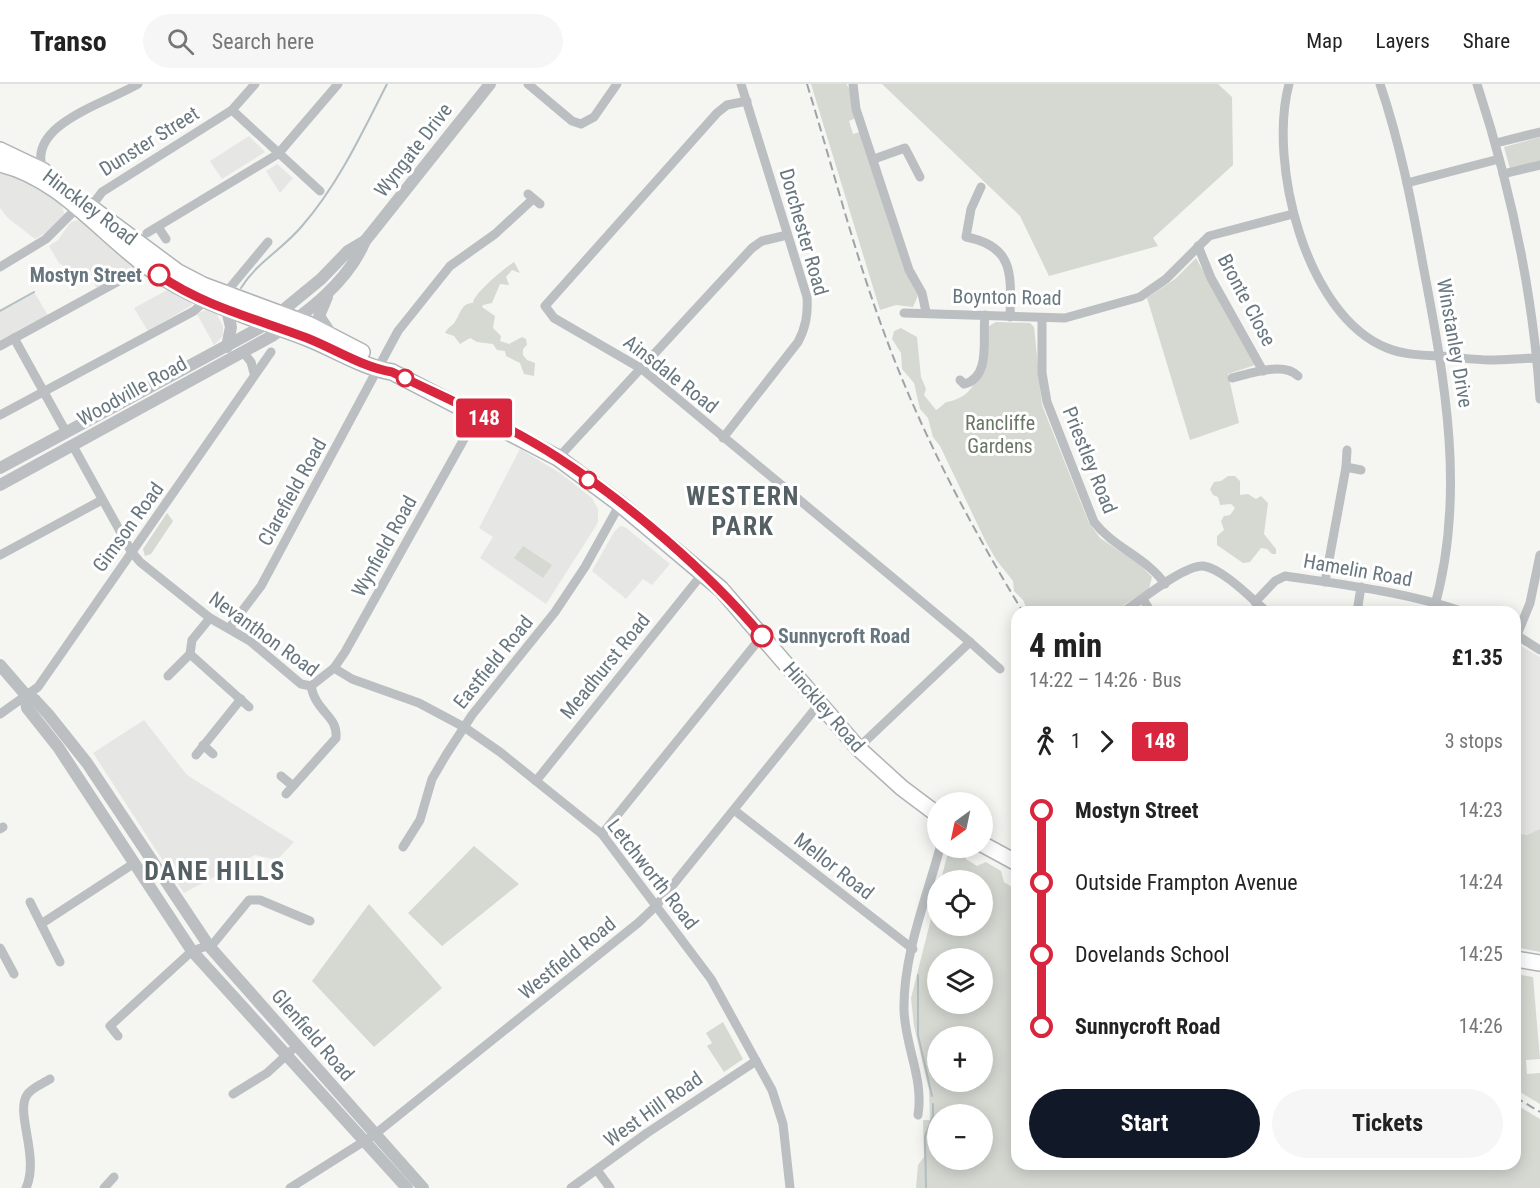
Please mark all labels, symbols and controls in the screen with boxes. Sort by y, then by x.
search box [143,14,563,68]
text: Transo [30,25,107,58]
icon: search [164,25,197,58]
text: Search here [212,29,314,54]
text: Map [1306,29,1343,53]
text: Layers [1376,29,1430,53]
text: Share [1463,29,1510,53]
street label: Wyngate Drive [369,98,457,202]
street label: Dunster Street [95,101,203,181]
street label: Hinckley Road [38,164,142,250]
street label: Dorchester Road [774,166,834,298]
street label: Bronte Close [1213,250,1281,350]
place label: Mostyn Street [30,263,142,287]
marker: Mostyn Street [148,264,170,286]
street label: Winstanley Drive [1432,277,1478,409]
street label: Boynton Road [952,284,1062,310]
street label: Ainsdale Road [619,330,723,418]
street label: Woodville Road [73,351,191,431]
unlabelled marker [396,369,414,387]
line badge: 148 [450,398,518,438]
street label: Priestley Road [1058,403,1122,517]
text: 148 [468,406,500,430]
park label: Rancliffe Gardens [965,411,1035,458]
street label: Clarefield Road [253,434,331,550]
unlabelled marker [579,471,597,489]
street label: Gimson Road [87,477,169,577]
district label: WESTERN PARK [686,481,800,541]
street label: Wynfield Road [346,491,422,601]
street label: Hamelin Road [1302,549,1414,591]
street label: Nevanthon Road [205,586,323,682]
street label: Meadhurst Road [555,608,655,724]
street label: Eastfield Road [448,611,538,713]
place label: Sunnycroft Road [778,624,910,648]
marker: Sunnycroft Road [751,625,773,647]
text: 4 min [1029,626,1102,665]
text: £1.35 [1452,645,1503,670]
street label: Hinckley Road [778,657,870,757]
text: 14:22 – 14:26 · Bus [1029,668,1182,692]
icon: walk [1029,725,1062,758]
icon: forward [1090,725,1123,758]
text: 1 [1071,729,1081,753]
text: 148 [1144,729,1176,753]
text: 3 stops [1445,729,1503,753]
north arrow [927,792,993,858]
map controls [927,792,993,1170]
text: Mostyn Street [1075,798,1199,823]
text: 14:23 [1459,798,1503,822]
street label: Letchworth Road [602,814,704,934]
street label: Mellor Road [789,827,879,905]
district label: DANE HILLS [144,856,286,886]
button: locate [927,870,993,936]
text: Outside Frampton Avenue [1075,870,1298,895]
text: 14:24 [1459,870,1503,894]
street label: Westfield Road [514,912,620,1004]
text: Dovelands School [1075,942,1230,967]
text: 14:25 [1459,942,1503,966]
button: layers [927,948,993,1014]
street label: Glenfield Road [267,984,359,1086]
text: Sunnycroft Road [1075,1014,1220,1039]
text: 14:26 [1459,1014,1503,1038]
button: + [927,1026,993,1092]
street label: West Hill Road [599,1066,707,1152]
button: Start [1029,1089,1260,1158]
button: Tickets [1272,1089,1503,1158]
button: − [927,1104,993,1170]

